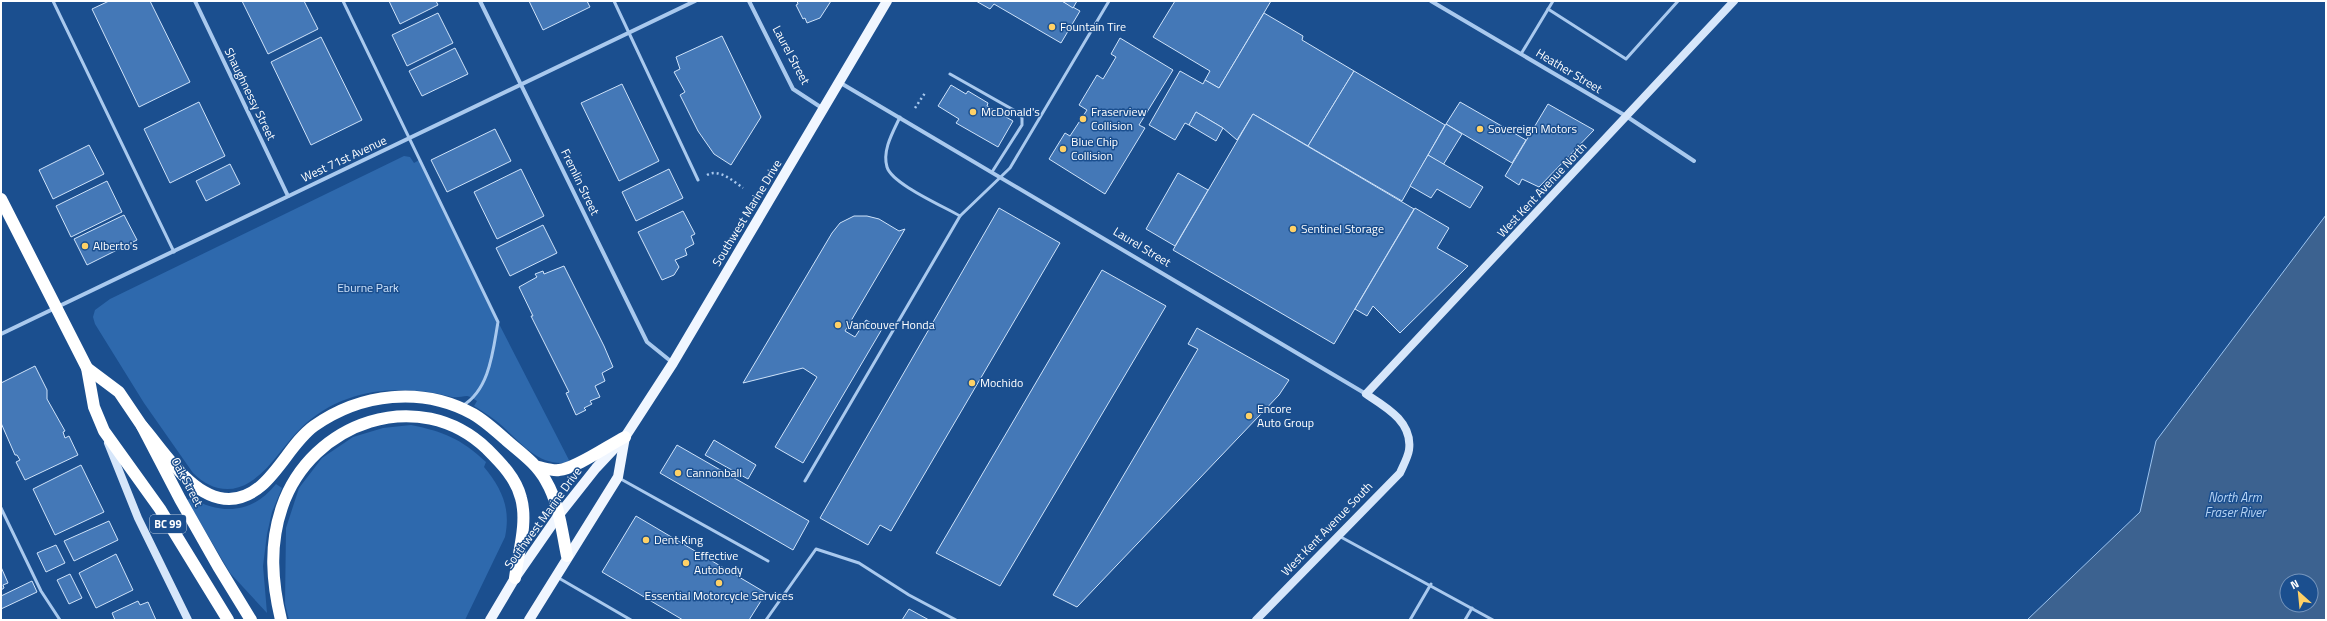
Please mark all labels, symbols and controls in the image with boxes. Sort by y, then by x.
place label: Fountain Tire [1060,17,1126,36]
street label: Laurel Street [768,22,815,88]
marker: Fountain Tire [1047,22,1057,32]
street label: Heather Street [1532,43,1607,98]
street label: Shaughnessy Street [220,44,281,144]
place label: McDonald's [981,102,1040,121]
place label: Fraserview Collision [1091,102,1147,135]
marker: McDonald's [968,107,978,117]
marker: Fraserview Collision [1078,114,1088,124]
place label: Sovereign Motors [1488,119,1577,138]
marker: Sovereign Motors [1475,124,1485,134]
street label: West 71st Avenue [298,130,390,187]
place label: Blue Chip Collision [1071,132,1118,165]
street label: West Kent Avenue North [1492,138,1591,242]
marker: Blue Chip Collision [1058,144,1068,154]
street label: Fremlin Street [556,145,605,219]
street label: Southwest Marine Drive [707,156,786,270]
place label: Sentinel Storage [1301,219,1384,238]
street label: Laurel Street [1110,222,1175,272]
marker: Sentinel Storage [1288,224,1298,234]
place label: Alberto's [93,236,138,255]
marker: Alberto's [80,241,90,251]
park label: Eburne Park [337,278,399,297]
place label: Vancouver Honda [846,315,935,334]
marker: Vancouver Honda [833,320,843,330]
place label: Mochido [980,373,1023,392]
marker: Mochido [967,378,977,388]
place label: Encore Auto Group [1257,399,1314,432]
marker: Encore Auto Group [1244,411,1254,421]
street label: Oak Street [167,454,209,510]
street label: Southwest Marine Drive [499,463,586,573]
place label: Cannonball [686,463,742,482]
marker: Cannonball [673,468,683,478]
street label: West Kent Avenue South [1276,477,1377,580]
water label: North Arm Fraser River [2205,487,2267,522]
road number: BC 99 [150,515,186,533]
place label: Dent King [654,530,703,549]
marker: Dent King [641,535,651,545]
place label: Effective Autobody [694,546,743,579]
marker: Effective Autobody [681,558,691,568]
north arrow [2279,573,2319,613]
text: N [2287,575,2301,593]
marker: Essential Motorcycle Services [714,578,724,588]
place label: Essential Motorcycle Services [645,586,794,605]

